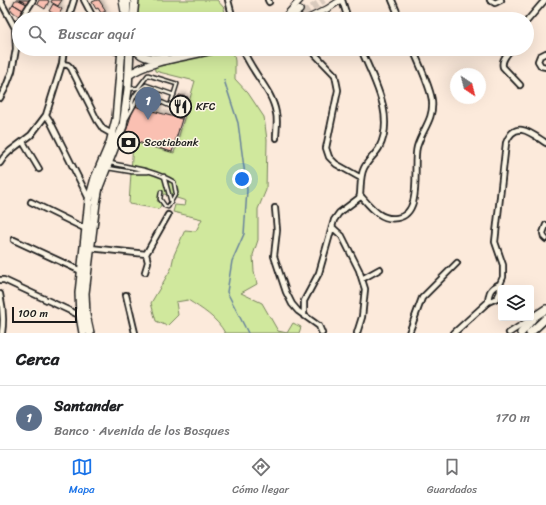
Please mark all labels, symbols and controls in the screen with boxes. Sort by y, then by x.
search box [12,12,534,56]
text: Buscar aquí [58,21,135,47]
icon: search [26,23,48,45]
north arrow [450,68,486,104]
pin: 1 [135,87,161,120]
restaurant icon: KFC [168,93,194,119]
place label: KFC [196,97,216,116]
bank icon: Scotiabank [115,129,141,155]
place label: Scotiabank [144,133,199,152]
your location [232,169,252,189]
map controls [498,285,534,321]
button: layers [498,285,534,321]
text: 100 m [18,304,48,323]
scale bar [12,305,77,324]
text: Cerca [16,344,59,374]
text: Santander [54,393,123,419]
text: 1 [26,406,32,429]
text: 170 m [495,406,530,429]
text: Banco · Avenida de los Bosques [54,419,230,442]
tab: Mapa [69,456,95,499]
tab: Cómo llegar [232,456,289,499]
tab: Guardados [427,456,477,499]

